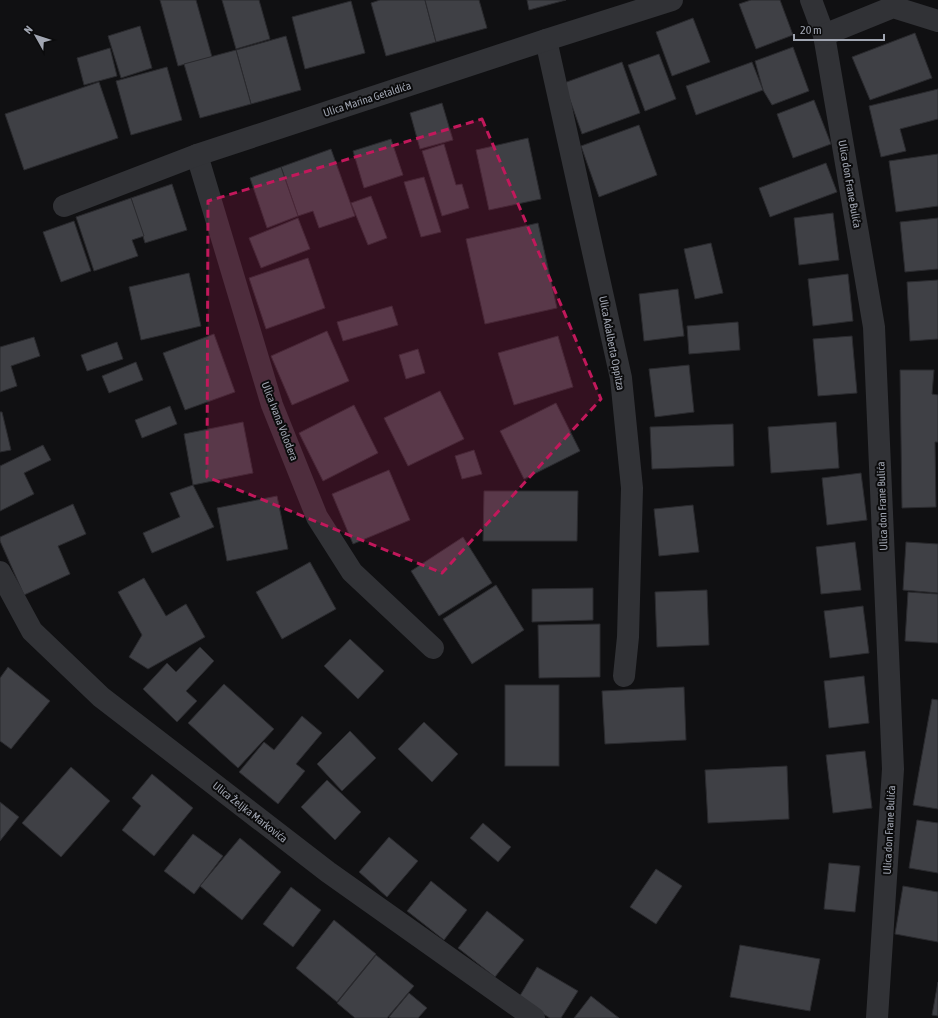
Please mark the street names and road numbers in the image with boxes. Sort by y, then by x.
street label: Ulica Marina Getaldića [322,79,412,119]
street label: Ulica don Frane Bulića [836,139,864,229]
street label: Ulica Adalberta Oppitza [597,295,627,391]
street label: Ulica Ivana Volodera [259,380,301,462]
street label: Ulica don Frane Bulića [874,461,890,551]
street label: Ulica Željka Markovića [210,779,290,845]
street label: Ulica don Frane Bulića [881,785,897,875]

